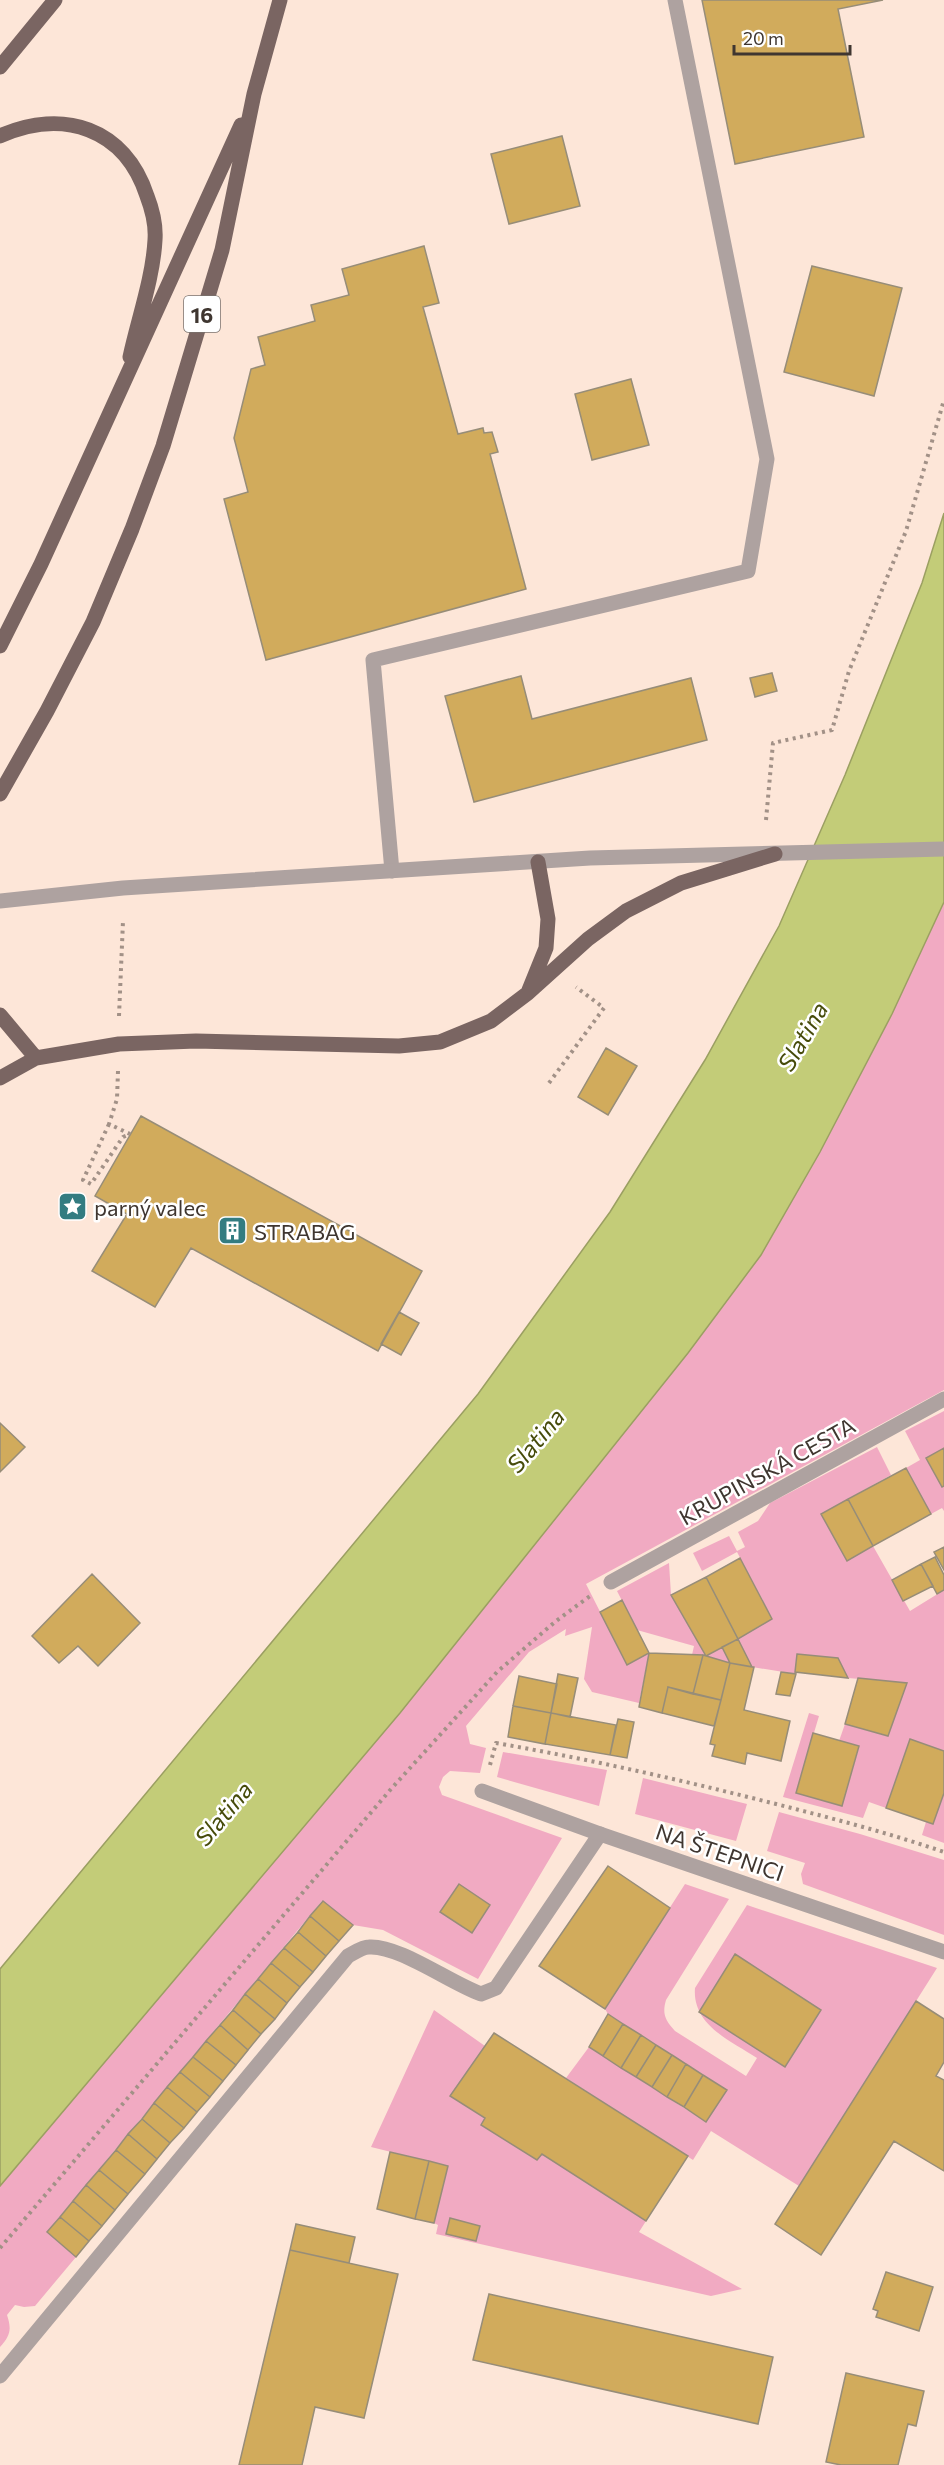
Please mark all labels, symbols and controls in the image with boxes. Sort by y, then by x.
scale bar [734,18,850,56]
text: 20 m [743,27,784,49]
road number: 16 [184,296,220,332]
water label: Slatina [771,996,833,1076]
place icon: parný valec [57,1191,89,1223]
place label: parný valec [94,1194,206,1221]
building icon: STRABAG [217,1215,249,1247]
place label: STRABAG [254,1218,355,1245]
water label: Slatina [500,1402,570,1478]
street label: KRUPINSKÁ CESTA [674,1411,860,1531]
water label: Slatina [188,1775,258,1851]
street label: NA ŠTEPNICI [652,1818,788,1886]

